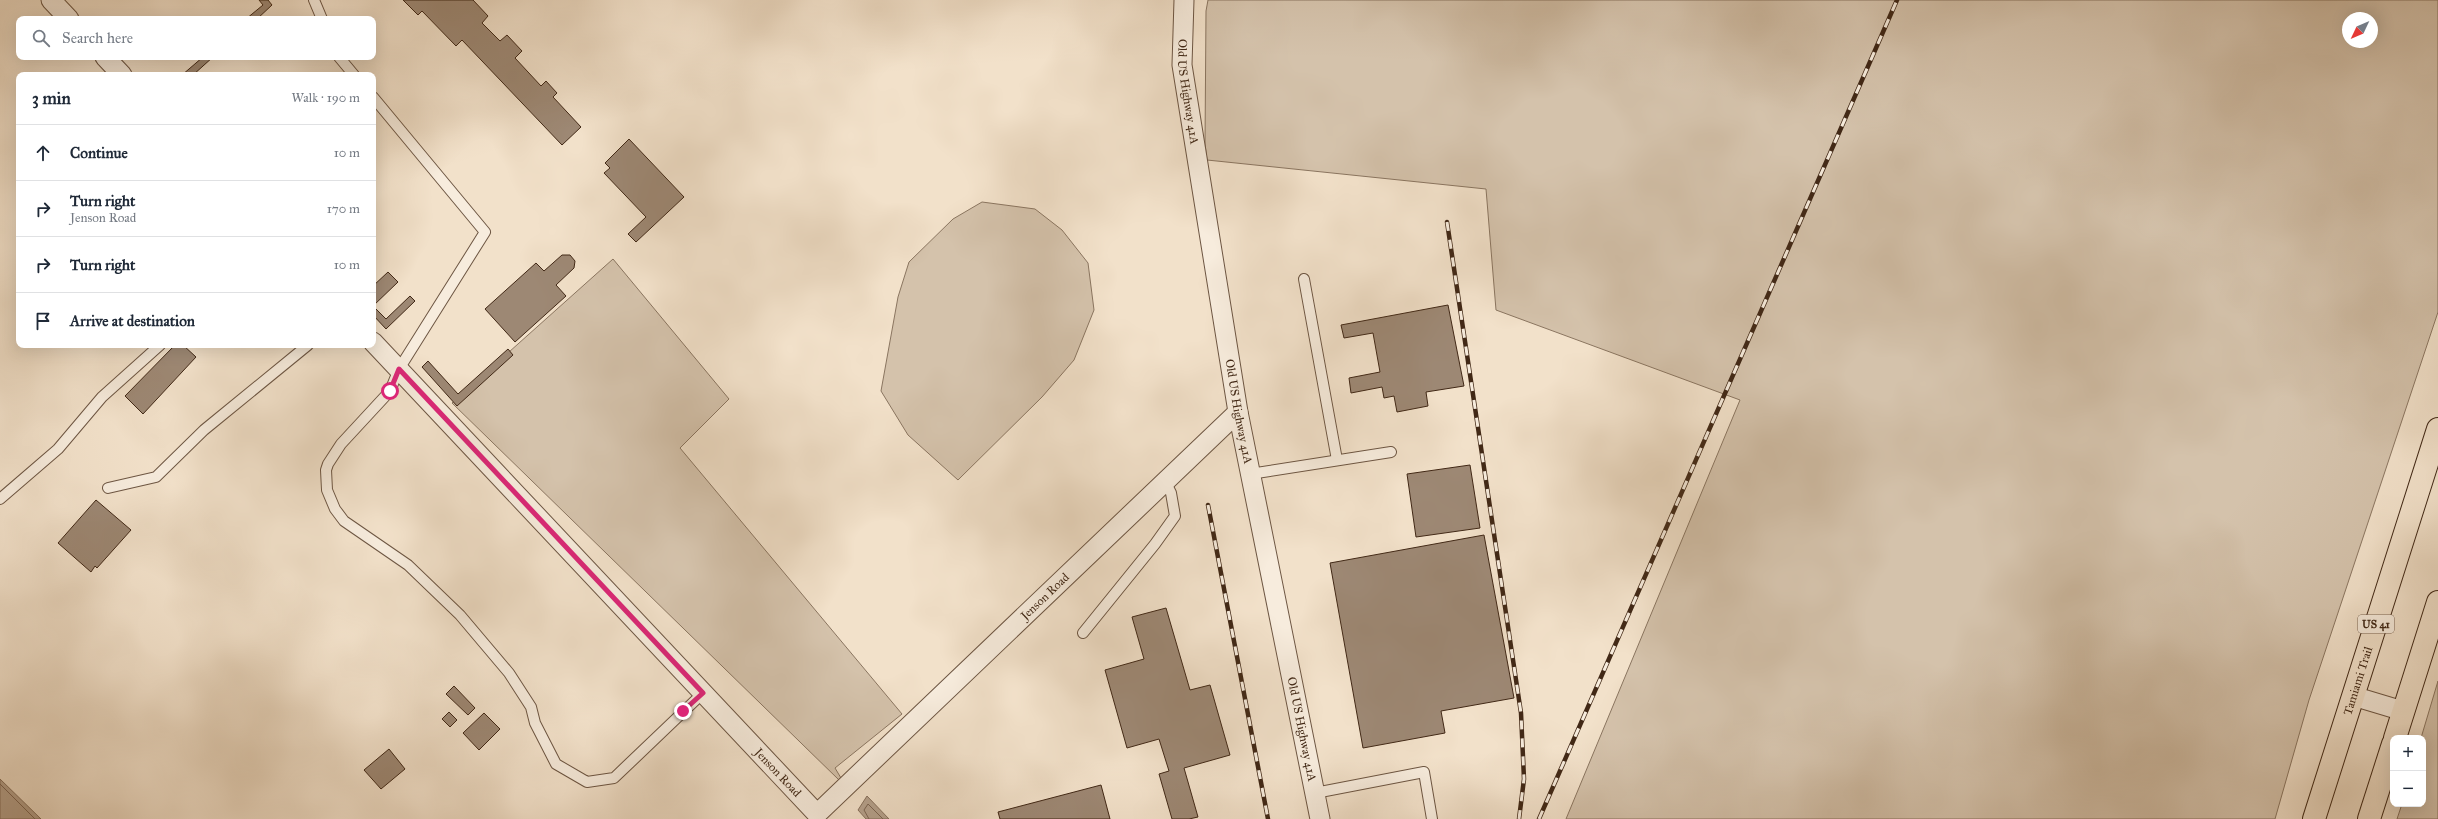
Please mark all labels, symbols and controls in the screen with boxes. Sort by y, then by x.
north arrow [2342,12,2378,48]
search box [16,16,376,60]
icon: search [30,27,52,49]
text: Search here [62,29,133,47]
street label: Old US Highway 41A [1175,39,1202,145]
text: 3 min [32,88,71,109]
text: Walk · 190 m [291,90,360,106]
icon: ahead [32,142,54,164]
text: Continue [70,144,128,162]
text: 10 m [334,145,360,161]
text: Turn right [70,192,135,210]
icon: right [32,198,54,220]
text: 170 m [327,201,360,217]
text: Jenson Road [70,210,136,226]
icon: right [32,254,54,276]
text: Turn right [70,256,135,274]
text: 10 m [334,257,360,273]
icon: arrive [32,310,54,332]
text: Arrive at destination [70,312,195,330]
street label: Old US Highway 41A [1223,358,1255,465]
route start [381,382,399,400]
street label: Jenson Road [1016,570,1072,625]
road number: US 41 [2358,615,2394,633]
street label: Tamiami Trail [2340,644,2376,717]
street label: Old US Highway 41A [1285,676,1319,783]
route end [674,702,692,720]
map controls [2390,735,2426,807]
button: + [2390,735,2426,771]
street label: Jenson Road [750,744,804,800]
button: − [2390,771,2426,807]

